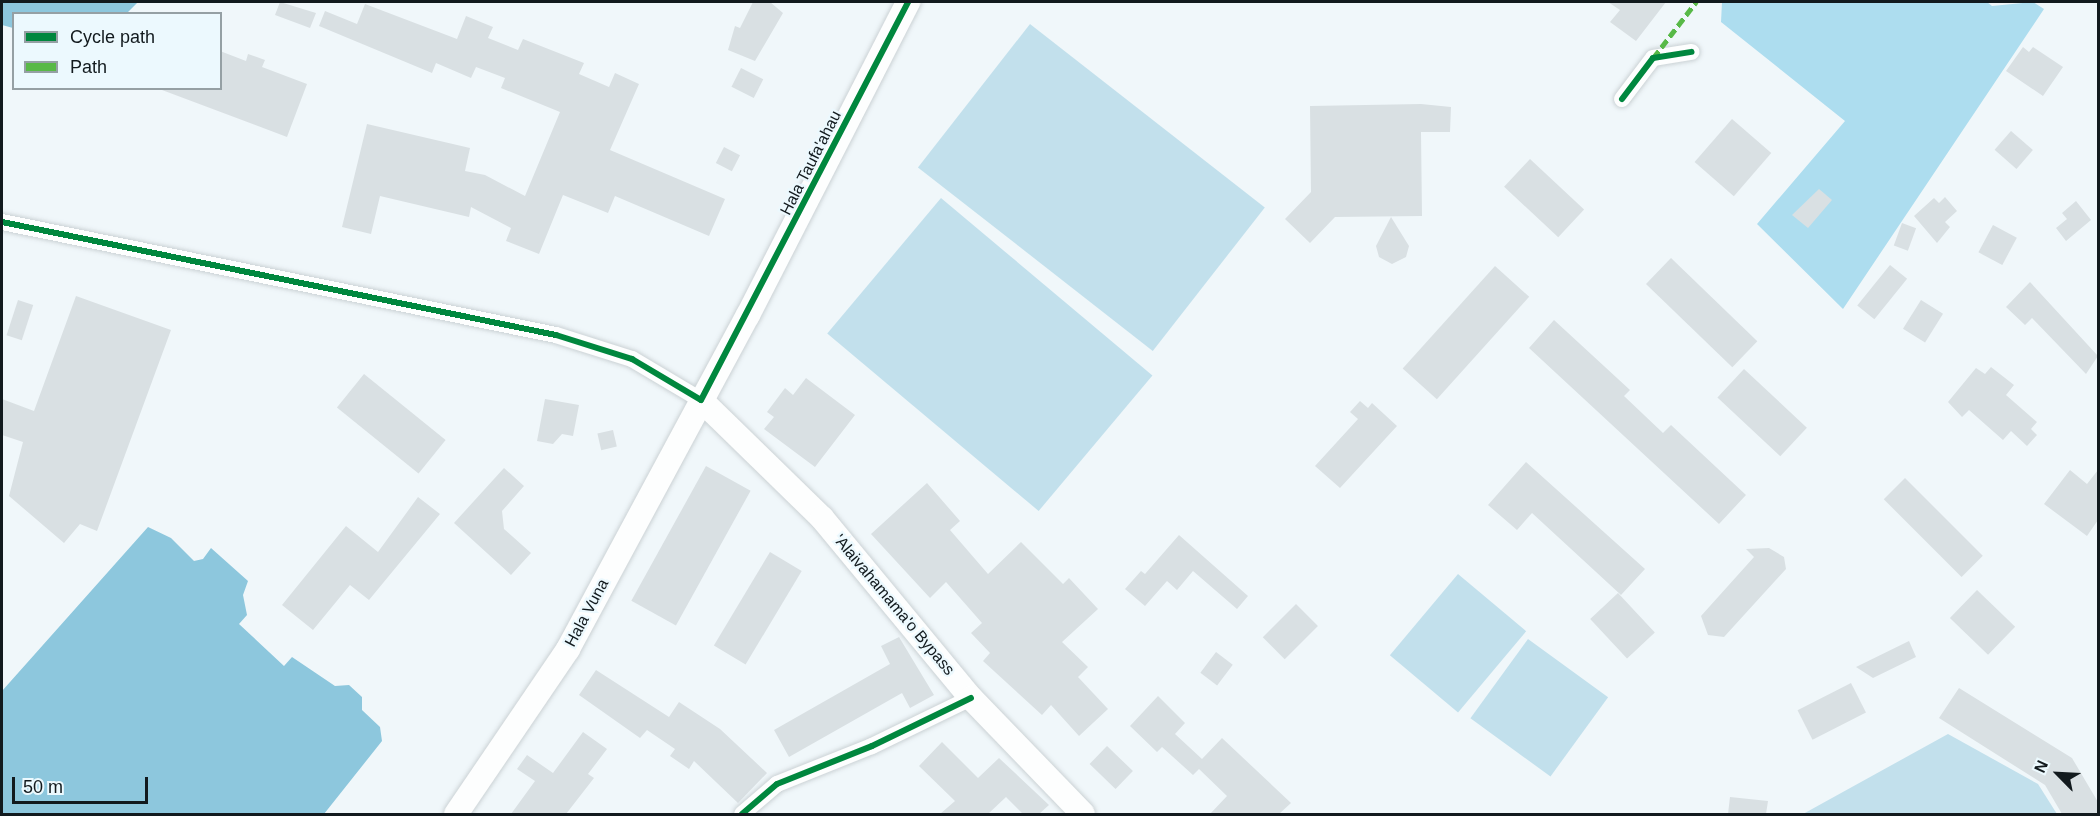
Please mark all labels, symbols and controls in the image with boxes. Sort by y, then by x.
legend [12,12,222,90]
text: Cycle path [70,27,155,47]
text: Path [70,57,107,77]
street label: Hala Taufa'ahau [776,107,846,219]
street label: 'Alaivahamama'o Bypass [830,531,958,679]
street label: Hala Vuna [561,576,613,650]
north arrow [2028,744,2088,804]
text: N [2031,758,2051,775]
scale bar [15,765,152,803]
text: 50 m [23,777,63,797]

